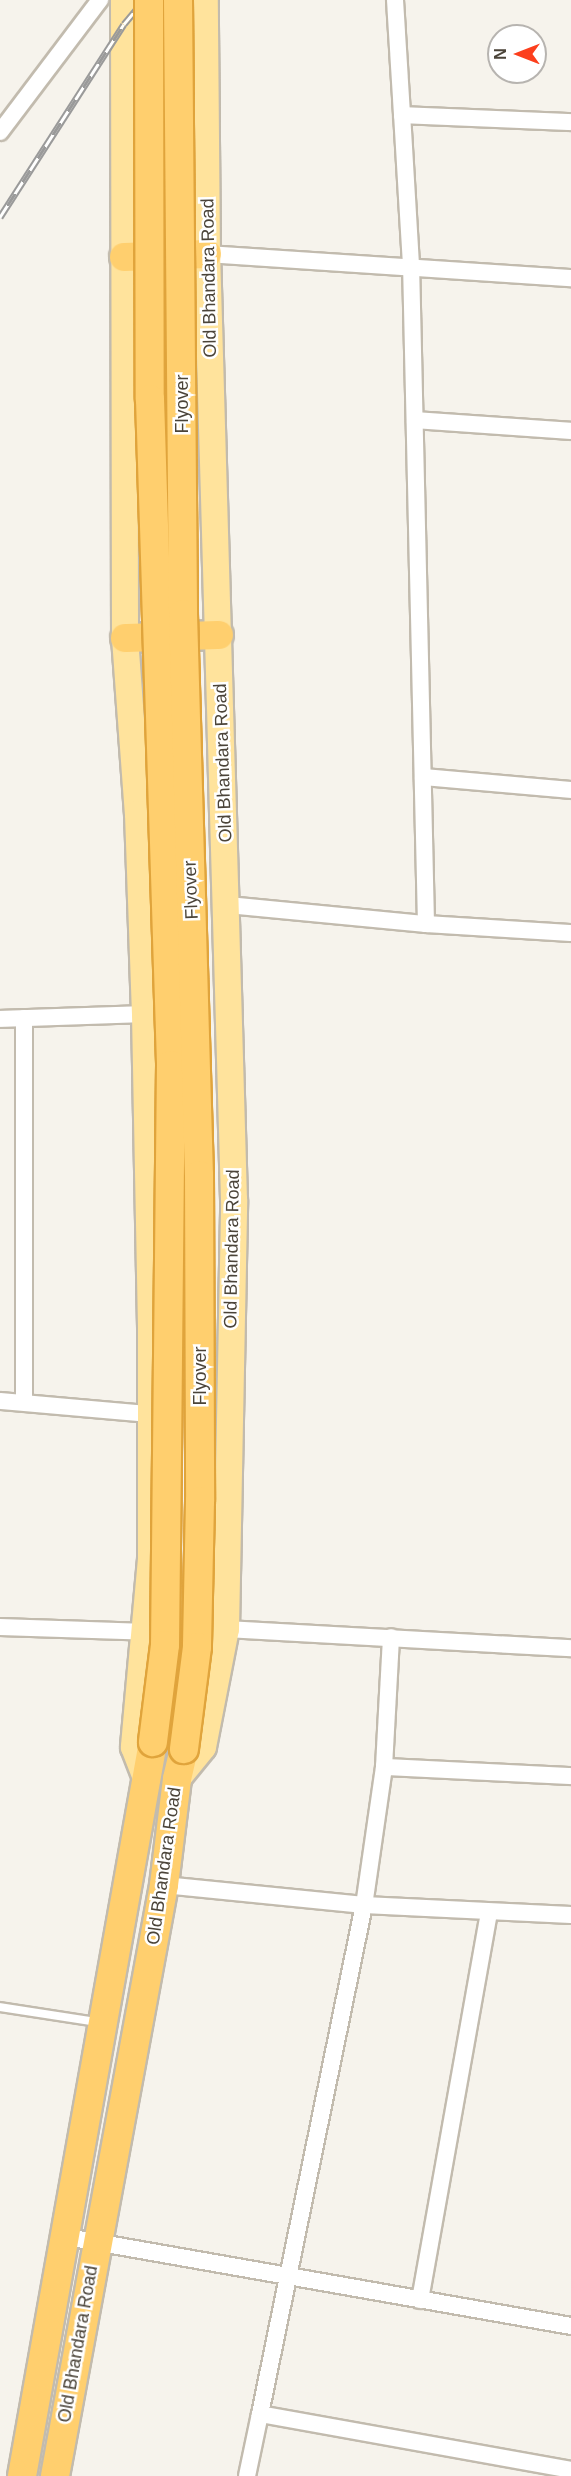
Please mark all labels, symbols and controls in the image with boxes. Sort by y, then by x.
north arrow [487,24,547,84]
text: N [492,48,509,60]
street label: Old Bhandara Road [197,198,221,358]
street label: Flyover [171,374,193,434]
street label: Old Bhandara Road [209,683,237,843]
street label: Flyover [179,860,203,920]
street label: Old Bhandara Road [220,1169,244,1329]
street label: Flyover [189,1346,211,1406]
street label: Old Bhandara Road [142,1786,186,1946]
street label: Old Bhandara Road [54,2264,102,2424]

